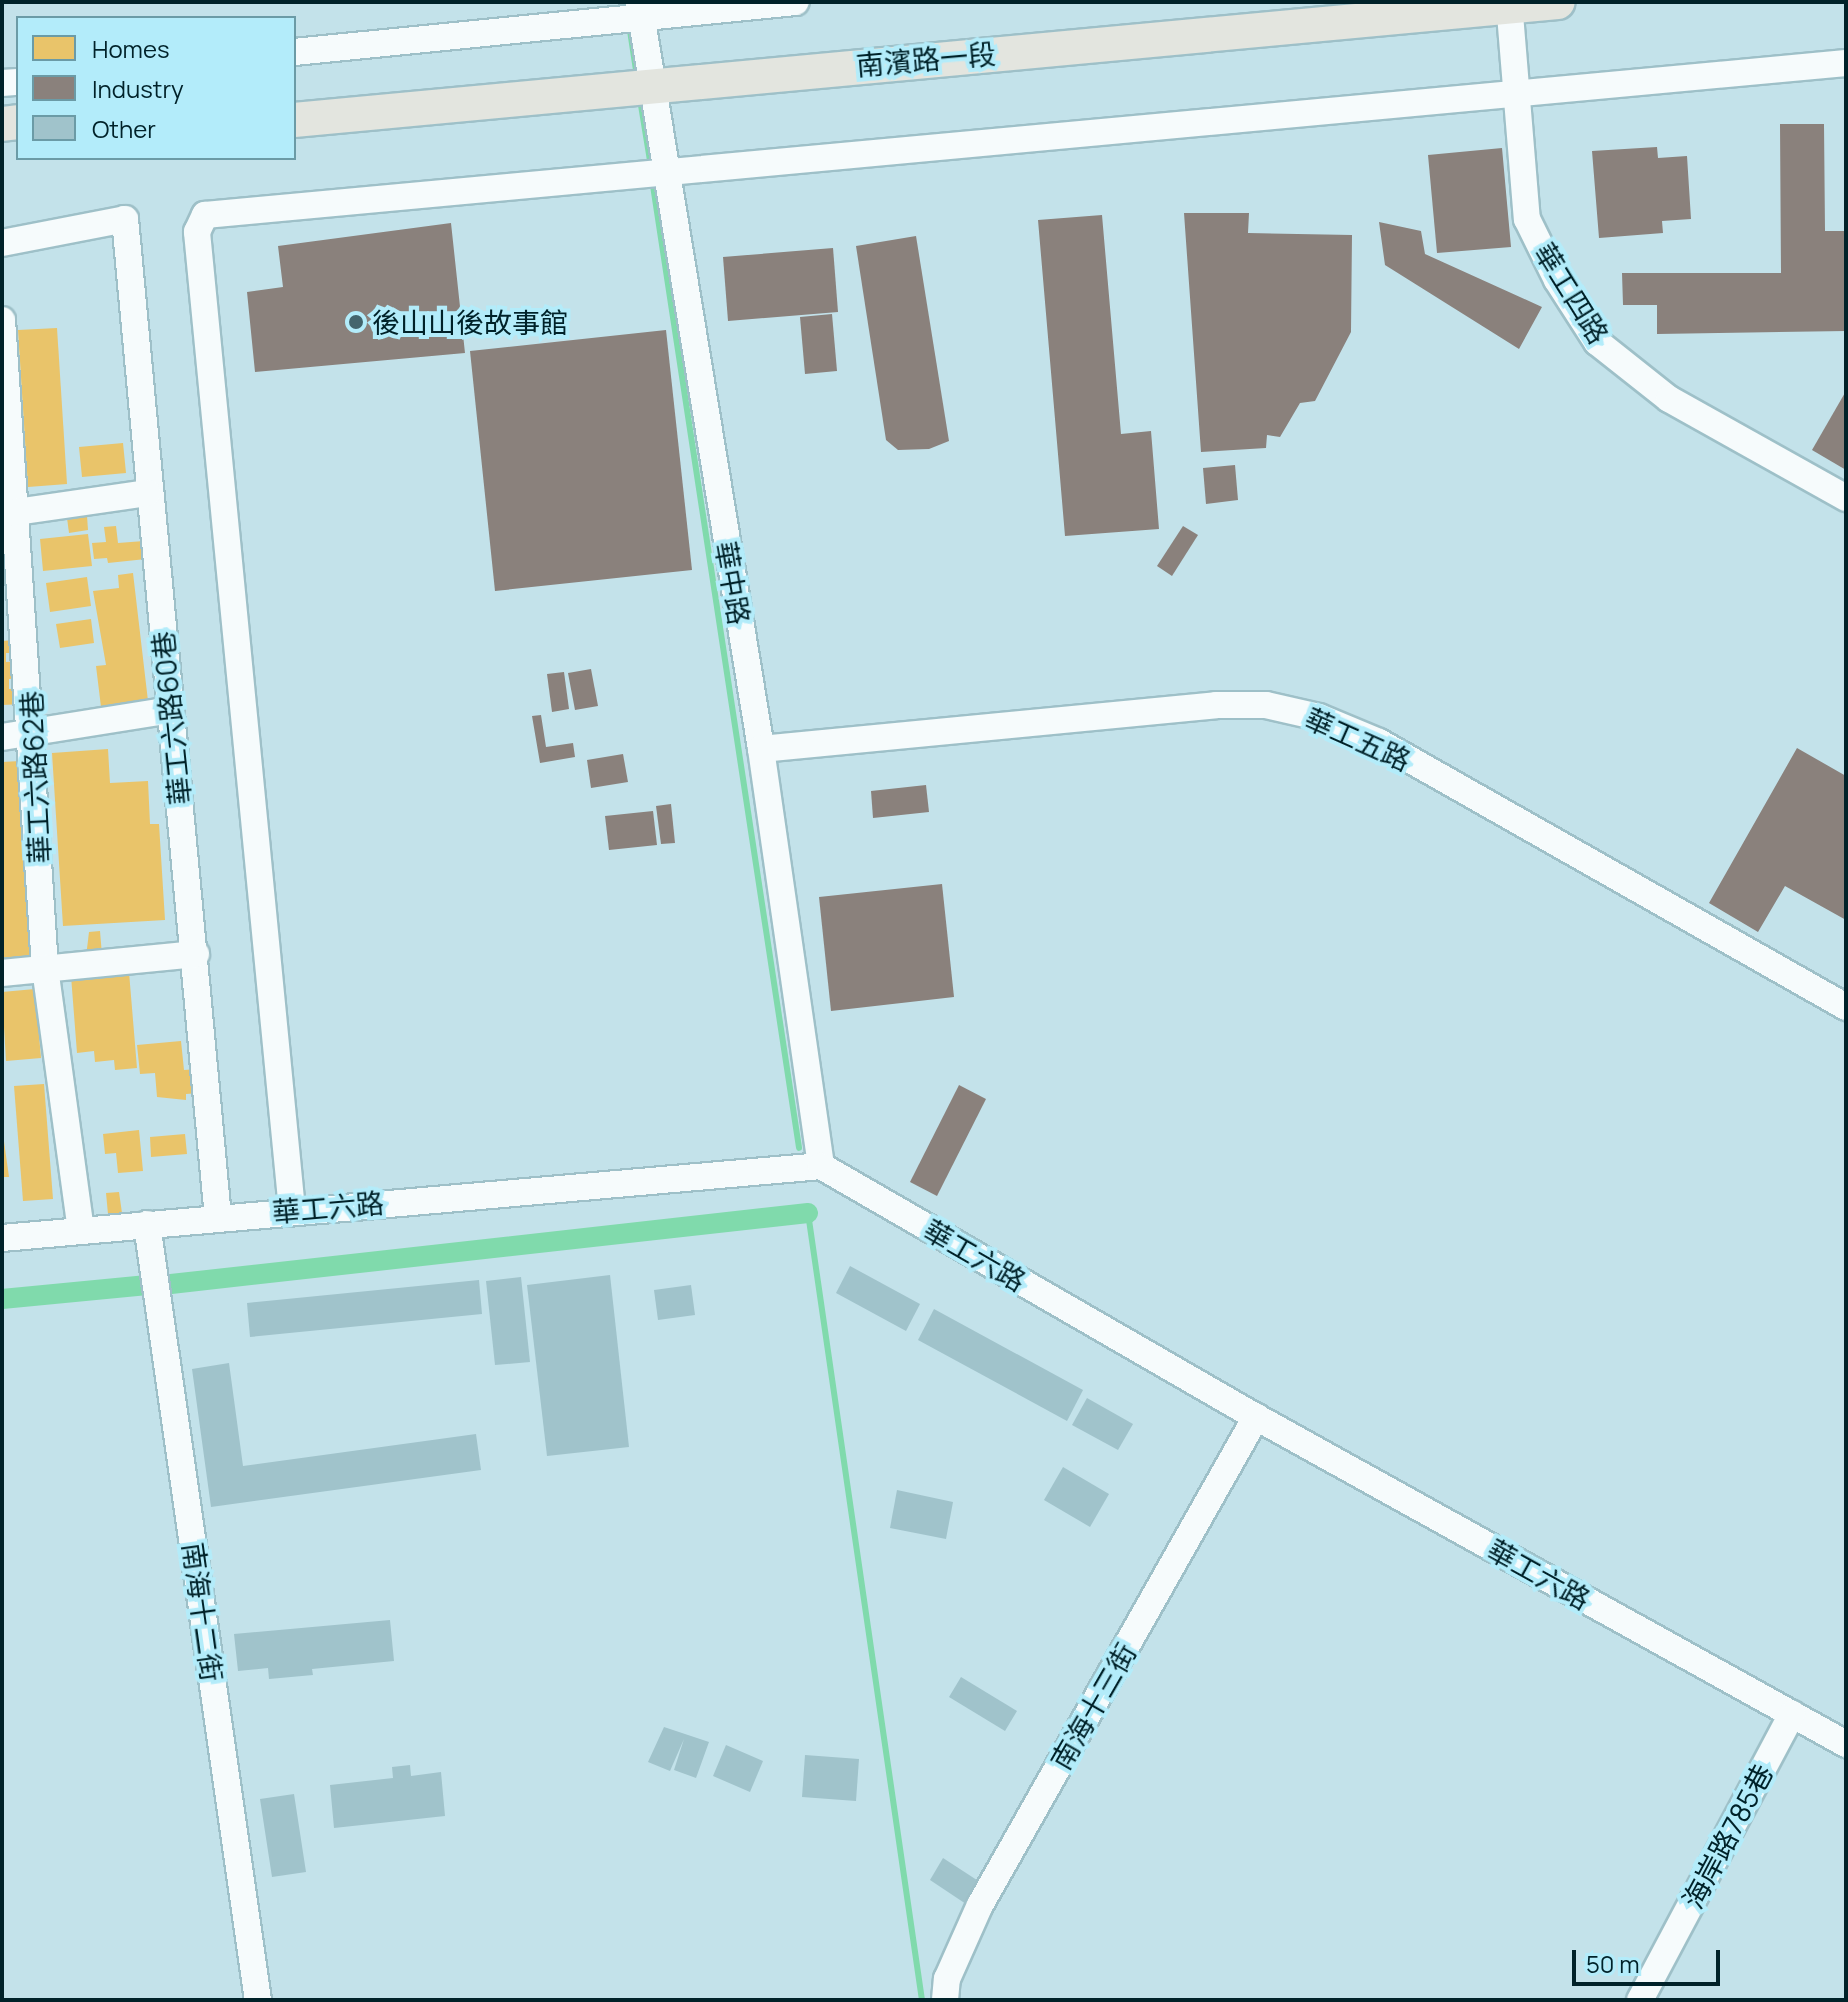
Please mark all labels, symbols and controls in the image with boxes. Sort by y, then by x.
legend [16,16,296,160]
text: Homes [92,32,170,65]
street label: 南濱路一段 [855,36,997,82]
text: Industry [92,72,184,105]
text: Other [92,112,156,145]
street label: 華工四路 [1528,237,1616,349]
place label: 後山山後故事館 [372,305,568,339]
marker: 後山山後故事館 [347,313,365,331]
street label: 華中路 [709,539,757,627]
street label: 華工六路60巷 [145,629,197,807]
street label: 華工六路62巷 [14,690,56,864]
street label: 華工五路 [1300,701,1416,777]
street label: 華工六路 [271,1185,385,1229]
street label: 華工六路 [918,1212,1032,1298]
street label: 華工六路 [1482,1532,1596,1616]
street label: 南海十二街 [177,1540,229,1684]
street label: 南海十三街 [1043,1637,1143,1775]
street label: 海岸路785巷 [1675,1758,1779,1914]
scale bar [1576,1934,1724,1984]
text: 50 m [1586,1947,1640,1980]

